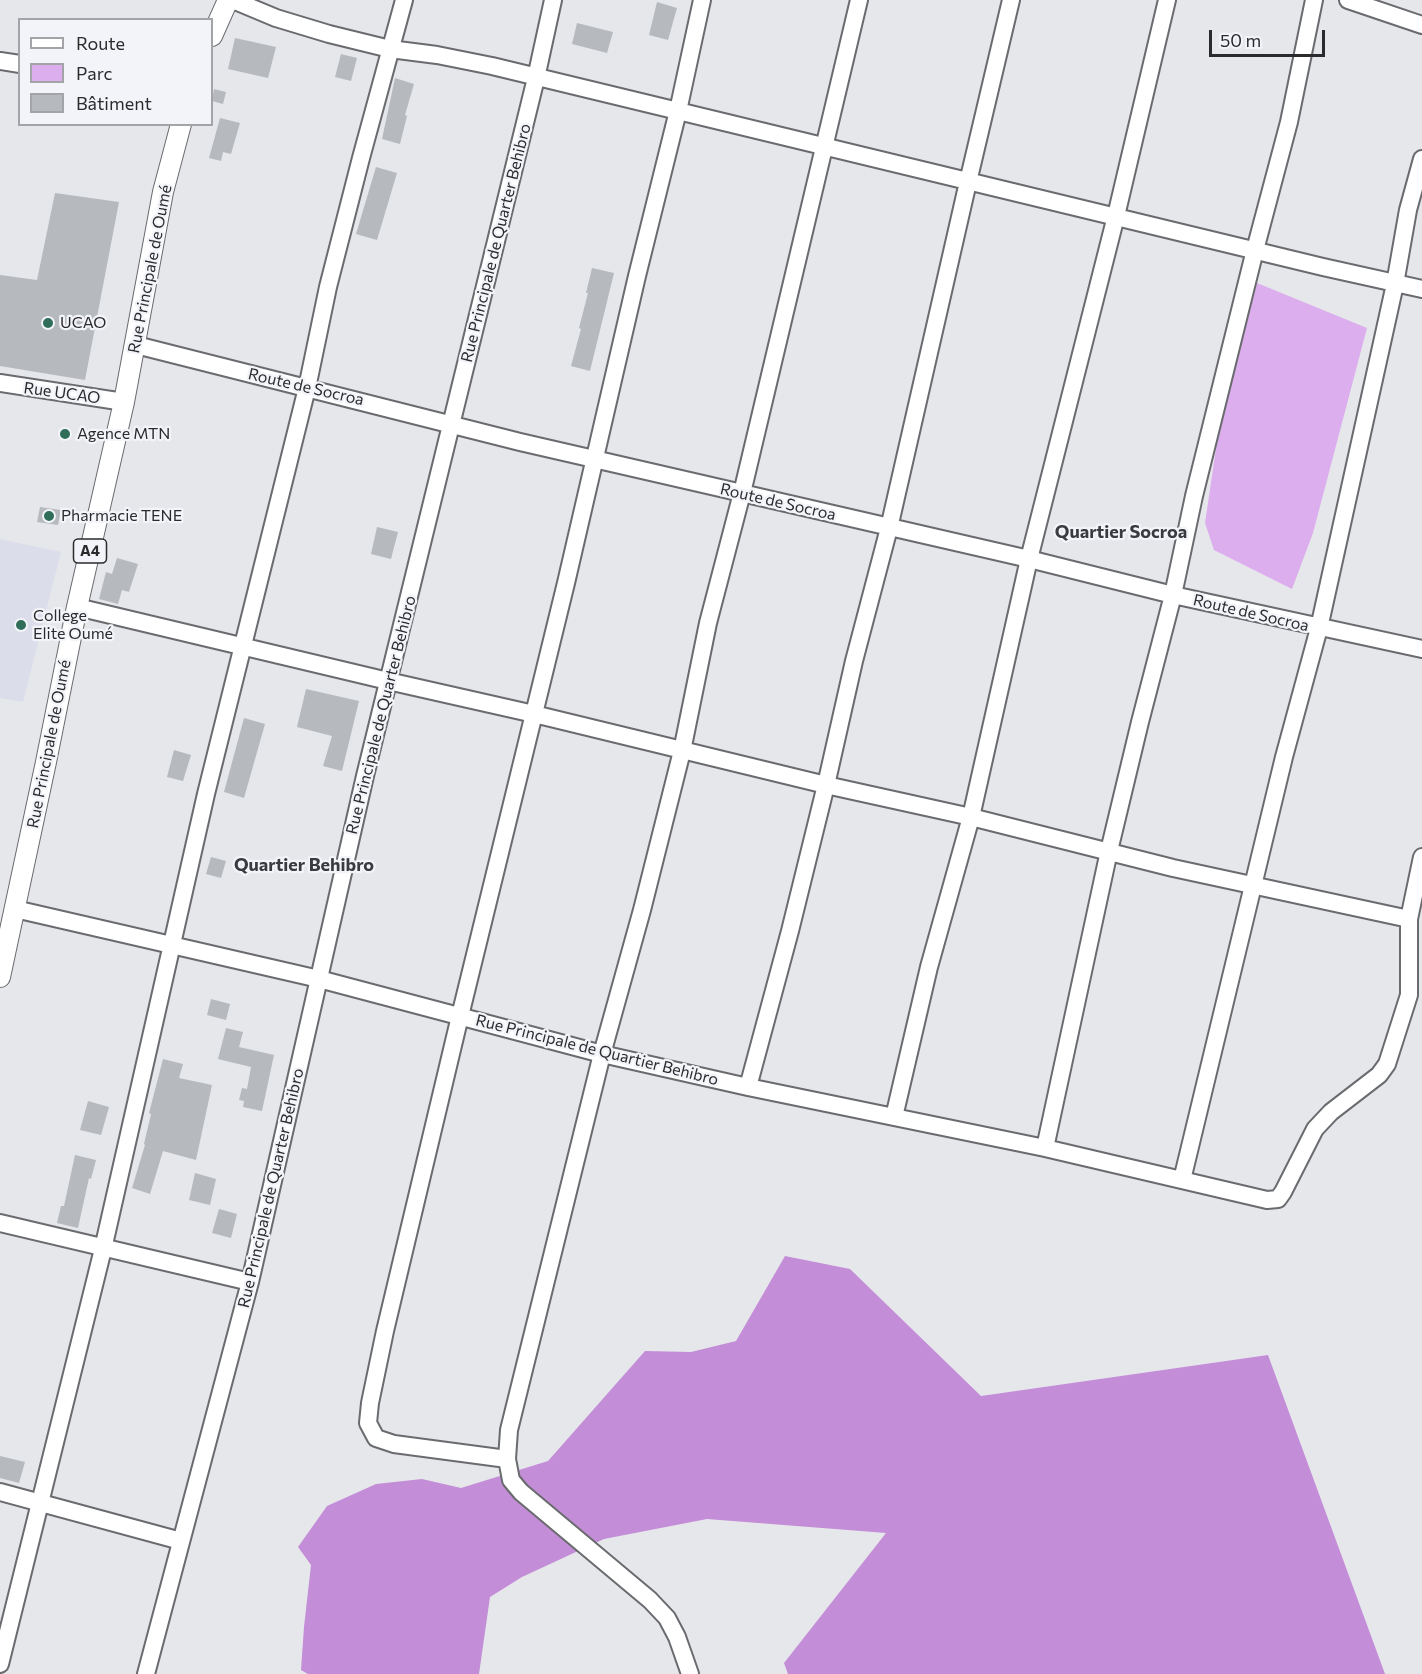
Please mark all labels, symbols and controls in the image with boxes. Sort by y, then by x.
legend [18,18,213,126]
scale bar [1212,18,1328,56]
text: 50 m [1220,29,1261,51]
text: Route [76,32,125,54]
text: Parc [76,62,113,84]
text: Bâtiment [76,92,152,114]
street label: Rue Principale de Quarter Behibro [457,122,535,364]
street label: Rue Principale de Oumé [124,183,176,355]
place label: UCAO [60,313,106,333]
marker: UCAO [41,316,55,330]
street label: Route de Socroa [246,364,366,410]
street label: Rue UCAO [22,378,102,408]
place label: Agence MTN [77,424,170,444]
marker: Agence MTN [58,427,72,441]
street label: Route de Socroa [718,479,838,525]
place label: Pharmacie TENE [61,506,182,526]
marker: Pharmacie TENE [42,509,56,523]
district label: Quartier Socroa [1055,521,1187,543]
road number: A4 [74,539,106,563]
street label: Route de Socroa [1191,590,1311,636]
street label: Rue Principale de Quarter Behibro [342,594,420,836]
place label: College Elite Oumé [33,606,113,644]
marker: College Elite Oumé [14,618,28,632]
street label: Rue Principale de Oumé [23,658,75,830]
district label: Quartier Behibro [234,854,374,876]
street label: Rue Principale de Quartier Behibro [474,1011,720,1089]
street label: Rue Principale de Quarter Behibro [234,1066,308,1310]

